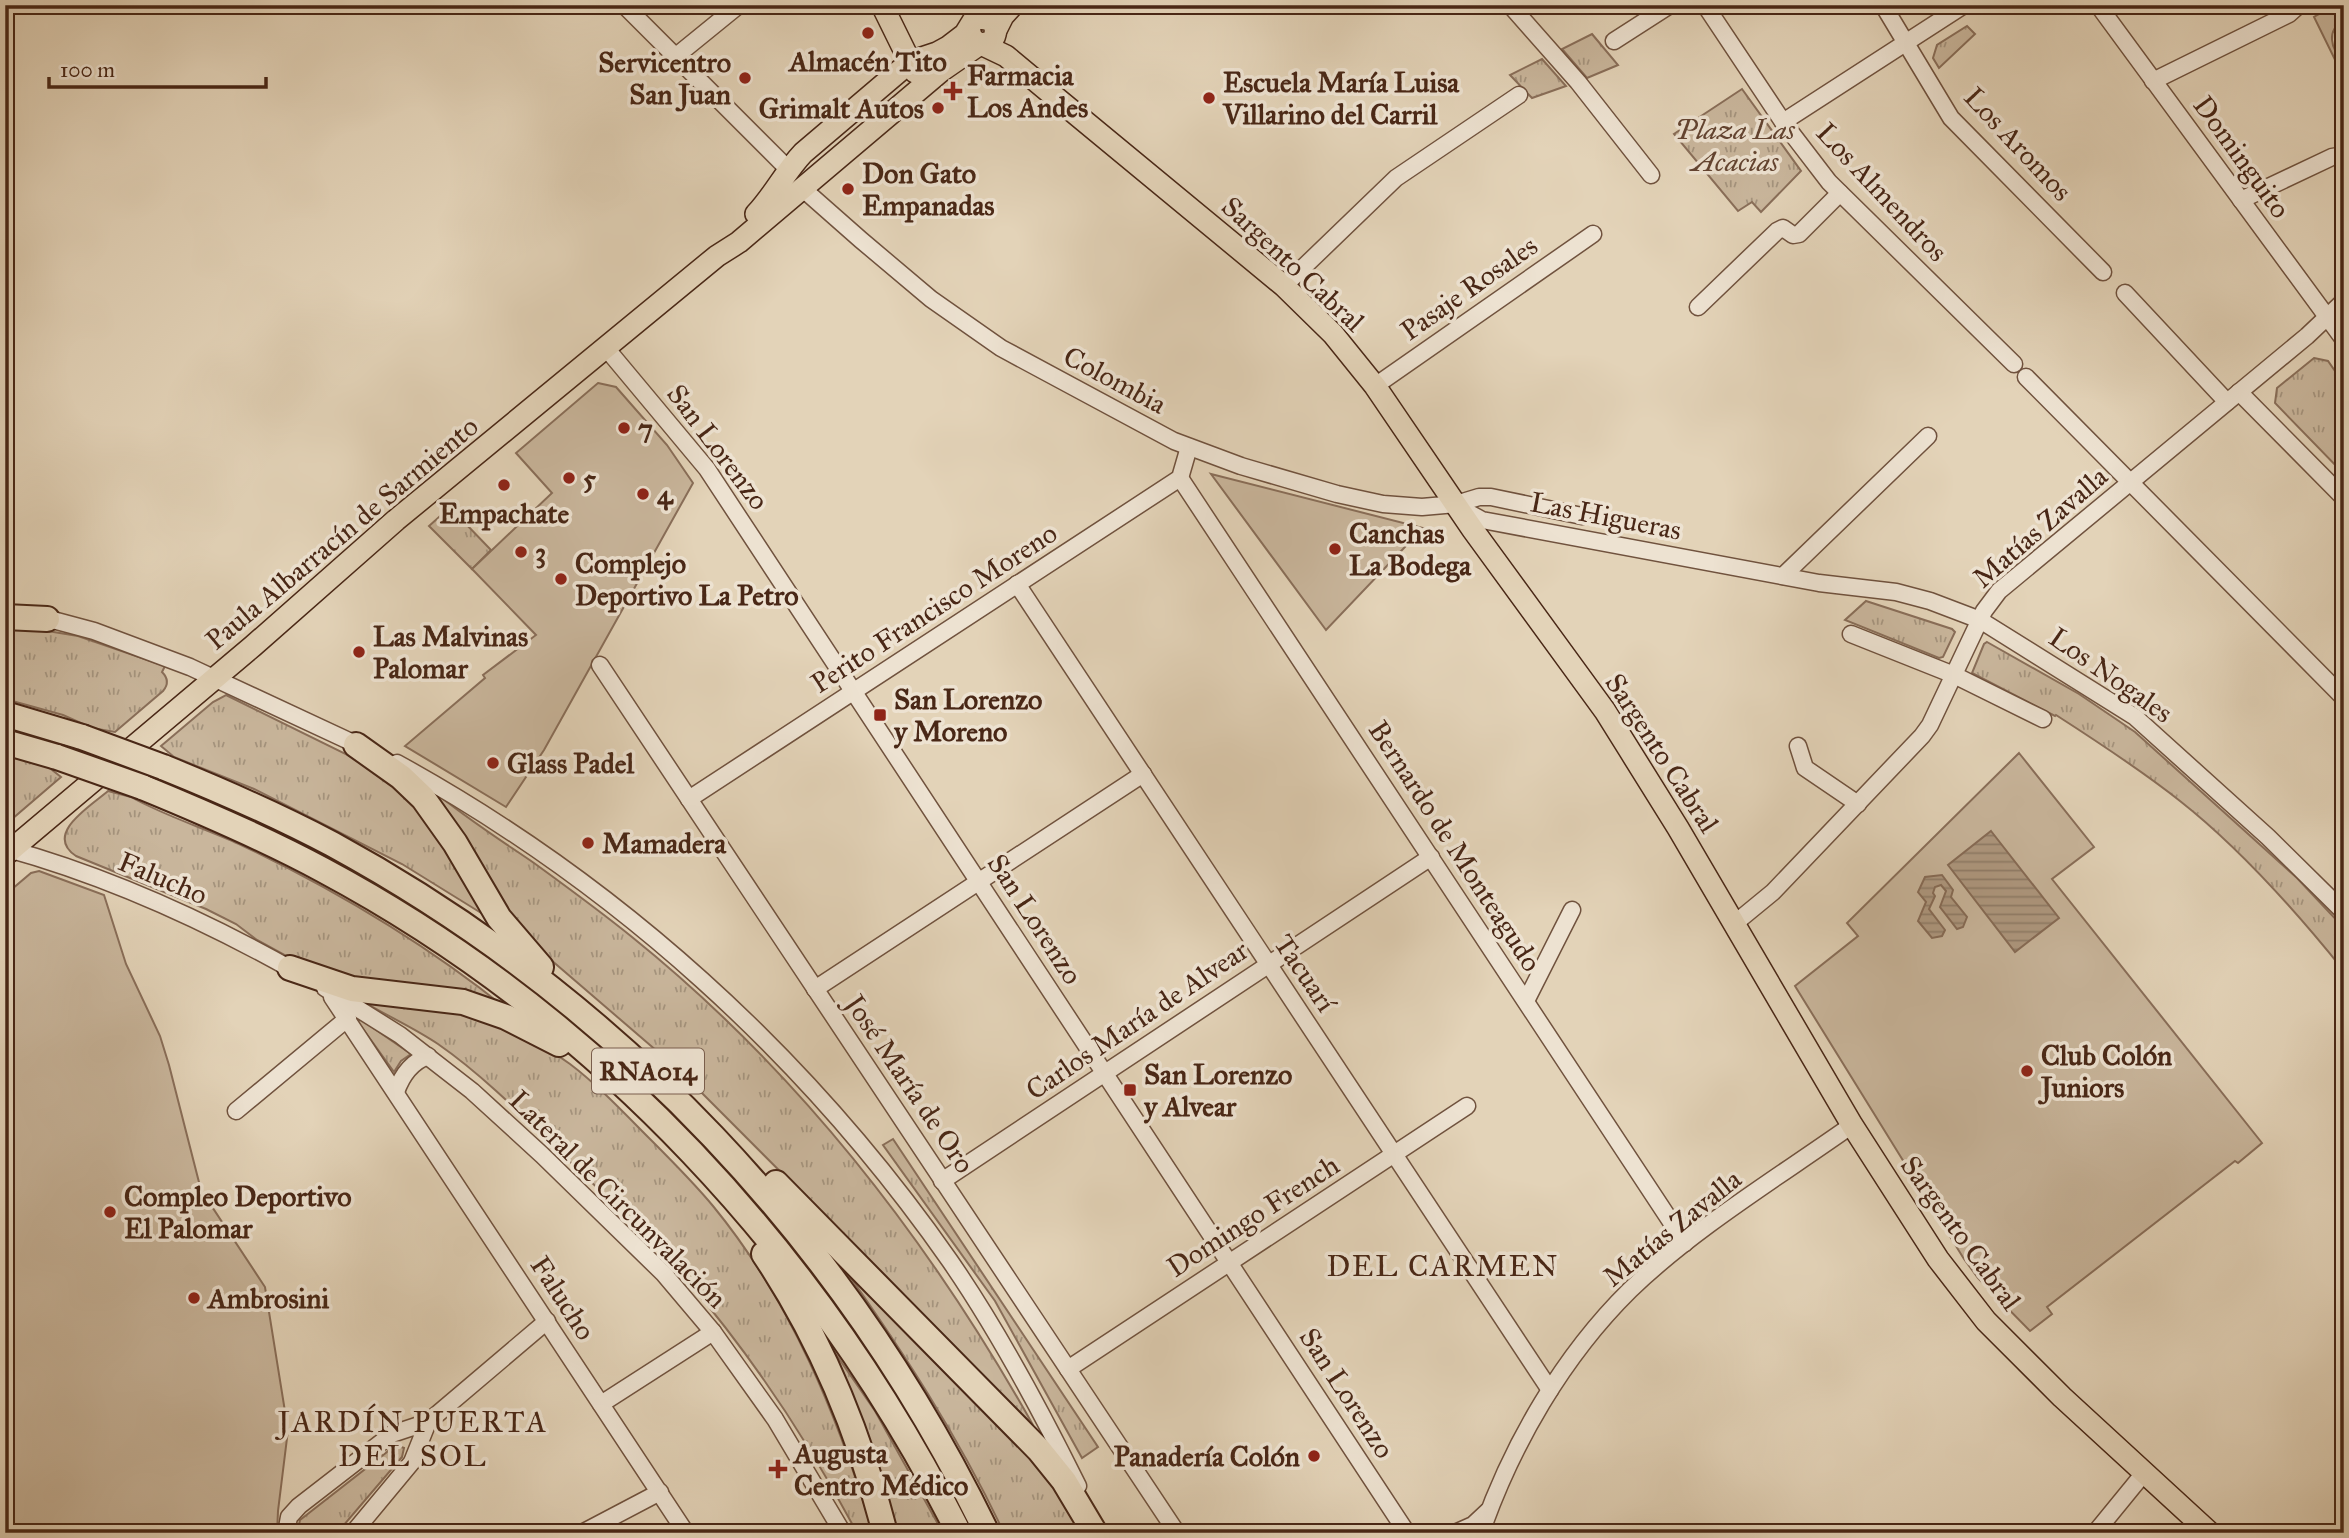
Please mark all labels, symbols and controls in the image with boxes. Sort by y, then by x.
marker: Almacén Tito [860,25,876,41]
place label: Almacén Tito [787,44,947,79]
place label: Servicentro San Juan [598,45,731,112]
scale bar [49,46,266,90]
text: 100 m [60,57,115,83]
place label: Farmacia Los Andes [967,58,1088,125]
place label: Escuela María Luisa Villarino del Carril [1222,65,1460,132]
marker: Servicentro San Juan [737,70,753,86]
street label: Los Aromos [1957,80,2079,208]
marker: Farmacia Los Andes [945,83,961,99]
street label: Dominguito [2186,89,2298,225]
marker: Escuela María Luisa Villarino del Carril [1201,90,1217,106]
place label: Grimalt Autos [759,91,924,126]
marker: Grimalt Autos [930,100,946,116]
park label: Plaza Las Acacias [1675,112,1796,179]
street label: Los Almendros [1809,115,1955,269]
place label: Don Gato Empanadas [862,156,995,223]
marker: Don Gato Empanadas [840,181,856,197]
street label: Sargento Cabral [1214,189,1372,339]
street label: Pasaje Rosales [1394,228,1544,348]
street label: Colombia [1058,338,1173,422]
street label: San Lorenzo [659,377,777,517]
street label: Paula Albarracín de Sarmiento [199,409,485,657]
place label: 7 [638,411,653,446]
marker: 7 [616,420,632,436]
street label: Matías Zavalla [1965,459,2115,595]
place label: 5 [583,461,596,496]
marker: 5 [561,470,577,486]
marker: Empachate [496,477,512,493]
place label: 4 [657,477,674,512]
street label: Las Higueras [1527,484,1685,548]
marker: 4 [635,486,651,502]
place label: Empachate [439,496,569,531]
street label: Perito Francisco Moreno [804,515,1064,701]
place label: Canchas La Bodega [1349,516,1472,583]
place label: 3 [535,535,546,570]
marker: Canchas La Bodega [1327,541,1343,557]
marker: 3 [513,544,529,560]
place label: Complejo Deportivo La Petro [575,546,799,613]
marker: Complejo Deportivo La Petro [553,571,569,587]
place label: Las Malvinas Palomar [373,619,528,686]
street label: Los Nogales [2042,620,2180,730]
marker: Las Malvinas Palomar [351,644,367,660]
street label: Sargento Cabral [1598,667,1727,840]
place label: San Lorenzo y Moreno [893,682,1042,749]
marker: San Lorenzo y Moreno [872,707,888,723]
street label: Bernardo de Monteagudo [1361,714,1549,978]
place label: Glass Padel [507,746,634,781]
marker: Glass Padel [485,755,501,771]
place label: Mamadera [602,826,727,861]
marker: Mamadera [580,835,596,851]
street label: Falucho [113,844,213,912]
street label: San Lorenzo [980,847,1090,991]
street label: Tacuarí [1266,928,1344,1020]
street label: Carlos María de Alvear [1019,932,1255,1107]
street label: José María de Oro [836,986,983,1180]
place label: Club Colón Juniors [2037,1038,2172,1105]
road number: RNA014 [592,1048,704,1094]
place label: San Lorenzo y Alvear [1143,1057,1292,1124]
marker: Club Colón Juniors [2019,1063,2035,1079]
marker: San Lorenzo y Alvear [1122,1082,1138,1098]
street label: Lateral de Circunvalación [502,1083,734,1315]
street label: Domingo French [1160,1147,1346,1285]
street label: Sargento Cabral [1893,1149,2029,1318]
street label: Matías Zavalla [1596,1162,1748,1294]
place label: Compleo Deportivo El Palomar [124,1179,352,1246]
marker: Compleo Deportivo El Palomar [102,1204,118,1220]
district label: DEL CARMEN [1326,1248,1560,1284]
street label: Falucho [523,1249,603,1347]
place label: Ambrosini [206,1281,329,1316]
marker: Ambrosini [186,1290,202,1306]
street label: San Lorenzo [1292,1321,1402,1465]
district label: JARDÍN PUERTA DEL SOL [275,1403,548,1474]
place label: Augusta Centro Médico [792,1436,968,1503]
place label: Panadería Colón [1114,1439,1300,1474]
marker: Panadería Colón [1306,1448,1322,1464]
marker: Augusta Centro Médico [768,1459,788,1479]

